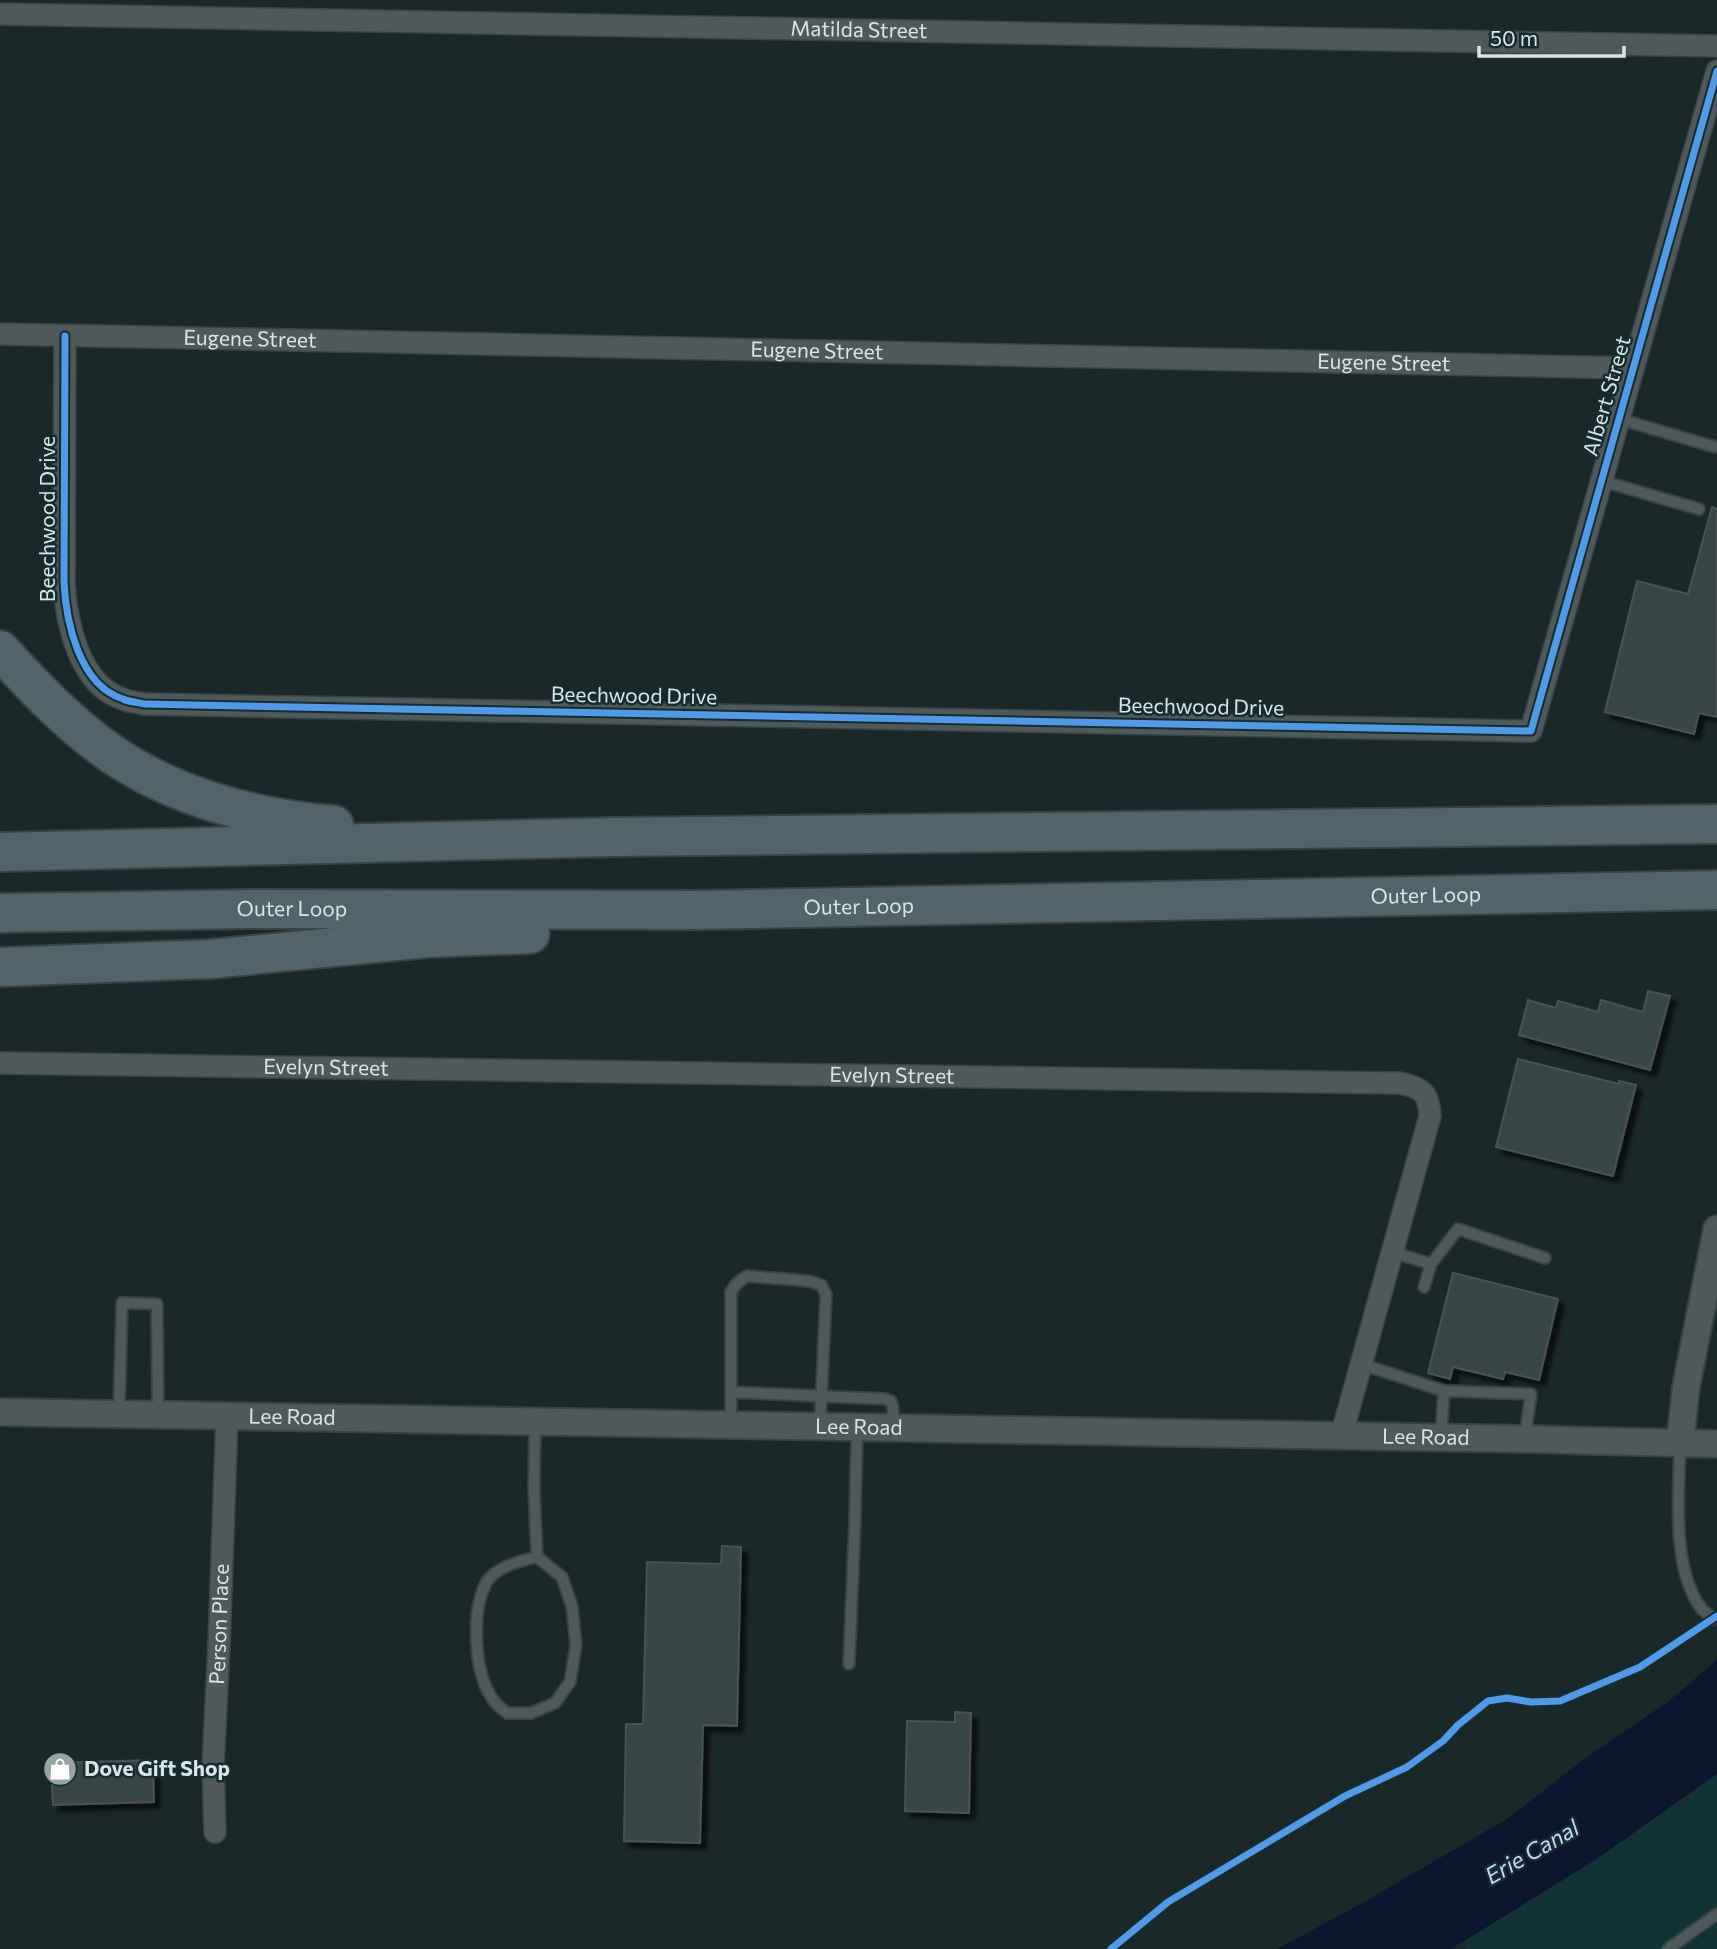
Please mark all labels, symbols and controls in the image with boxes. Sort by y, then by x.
scale bar [1479,14,1624,58]
street label: Matilda Street [790,15,928,42]
text: 50 m [1490,25,1538,50]
street label: Eugene Street [183,324,317,352]
street label: Albert Street [1576,333,1635,458]
street label: Eugene Street [750,336,884,363]
street label: Eugene Street [1317,347,1450,375]
street label: Beechwood Drive [34,436,59,602]
street label: Beechwood Drive [551,681,717,708]
street label: Beechwood Drive [1118,692,1284,719]
street label: Outer Loop [1370,881,1481,908]
street label: Outer Loop [803,892,914,919]
street label: Outer Loop [237,895,347,920]
street label: Evelyn Street [263,1053,389,1080]
street label: Evelyn Street [829,1061,955,1088]
street label: Lee Road [248,1402,336,1429]
street label: Lee Road [815,1412,903,1439]
street label: Lee Road [1382,1422,1470,1449]
street label: Person Place [203,1563,233,1685]
shop icon: Dove Gift Shop [41,1750,79,1788]
place label: Dove Gift Shop [84,1755,230,1780]
water label: Erie Canal [1479,1812,1585,1889]

